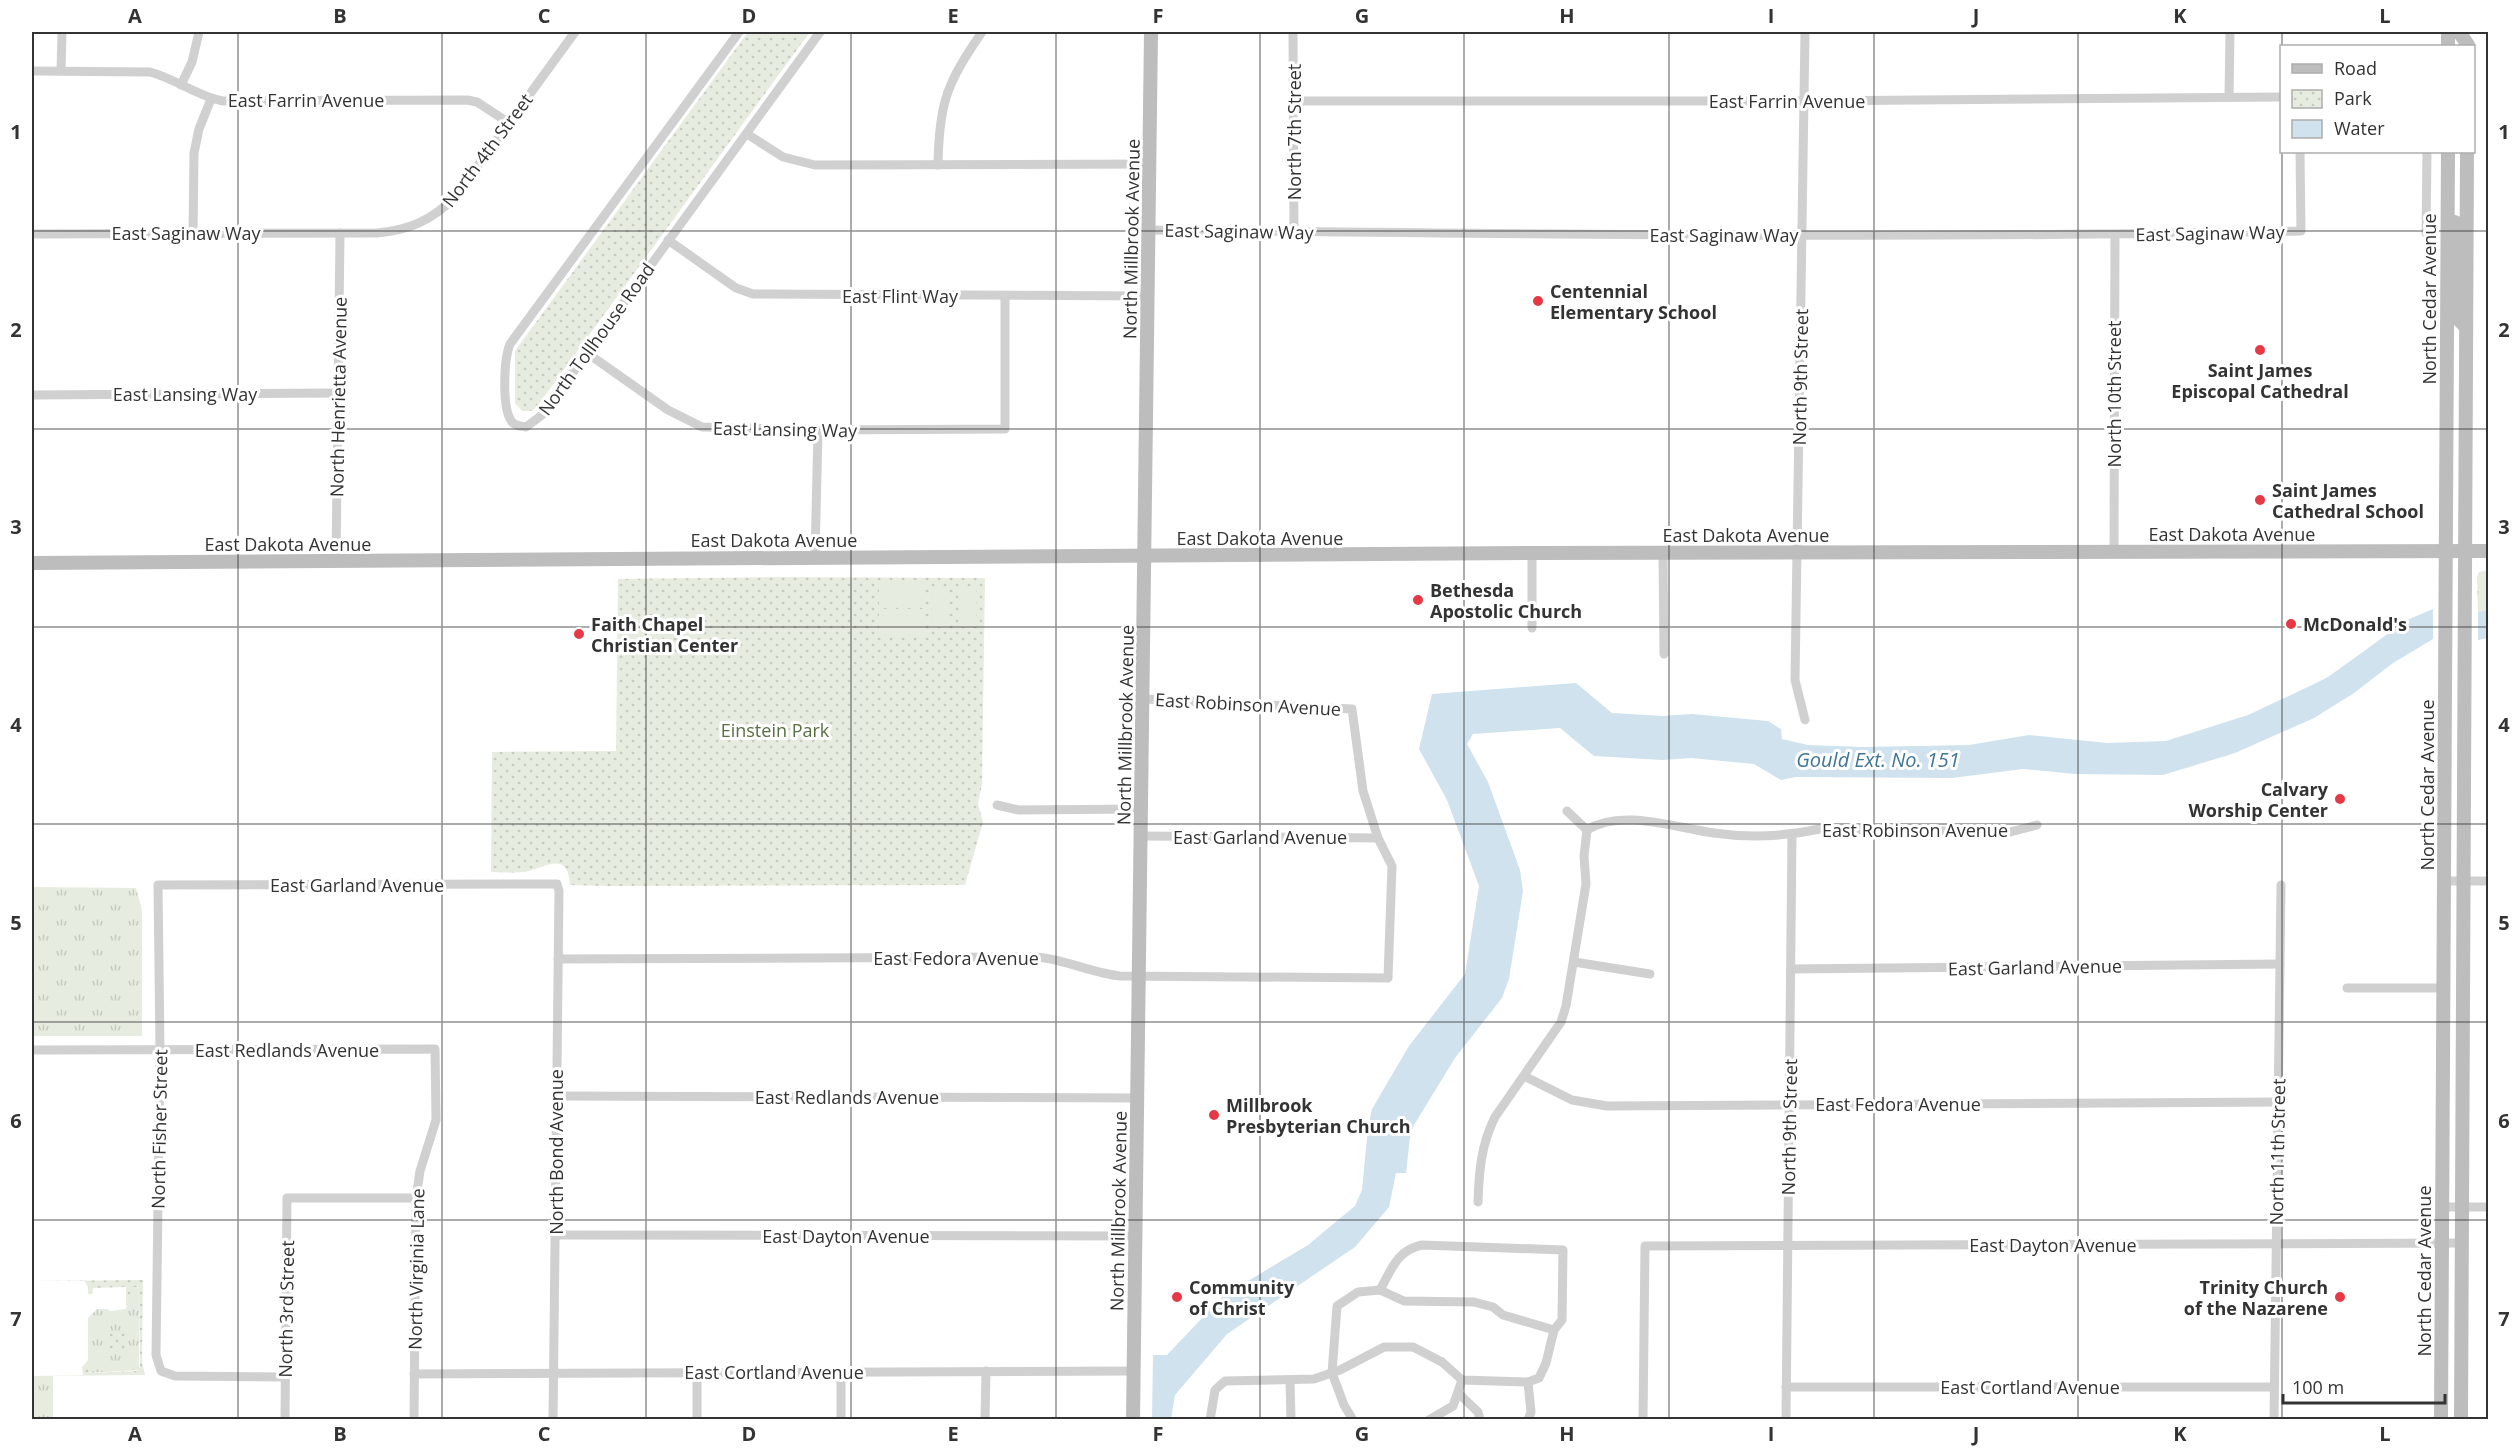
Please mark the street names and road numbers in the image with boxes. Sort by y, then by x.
street label: North 7th Street [1282,64,1306,200]
street label: East Farrin Avenue [228,88,384,112]
street label: North 4th Street [436,88,538,212]
street label: East Farrin Avenue [1709,89,1865,113]
street label: North Millbrook Avenue [1117,139,1145,339]
street label: North Cedar Avenue [2417,213,2441,385]
street label: East Saginaw Way [1164,218,1315,244]
street label: East Saginaw Way [2135,220,2286,246]
street label: East Saginaw Way [111,221,262,245]
street label: East Saginaw Way [1649,223,1800,247]
street label: North Tollhouse Road [533,258,659,420]
street label: East Flint Way [842,284,959,308]
street label: North Henrietta Avenue [324,297,352,497]
street label: North 9th Street [1787,309,1813,445]
street label: North 10th Street [2102,321,2126,467]
street label: East Lansing Way [113,382,258,406]
street label: East Lansing Way [713,416,858,442]
street label: East Dakota Avenue [2149,522,2315,546]
street label: East Dakota Avenue [1663,523,1829,547]
street label: East Dakota Avenue [1177,526,1343,550]
street label: East Dakota Avenue [691,528,857,552]
street label: East Dakota Avenue [205,532,371,556]
street label: North Millbrook Avenue [1111,625,1139,825]
street label: East Robinson Avenue [1154,687,1342,721]
street label: North Cedar Avenue [2415,699,2439,871]
street label: East Robinson Avenue [1822,818,2008,842]
street label: East Garland Avenue [1173,825,1347,849]
street label: East Garland Avenue [270,873,444,897]
street label: East Fedora Avenue [873,946,1039,970]
street label: East Garland Avenue [1948,953,2122,981]
street label: East Redlands Avenue [195,1038,379,1062]
street label: North Fisher Street [146,1049,172,1209]
street label: North 9th Street [1776,1059,1802,1195]
street label: North Bond Avenue [544,1069,568,1235]
street label: North 11th Street [2264,1078,2290,1226]
street label: East Redlands Avenue [755,1085,939,1109]
street label: East Fedora Avenue [1815,1092,1981,1116]
street label: North Millbrook Avenue [1104,1111,1132,1311]
street label: North Cedar Avenue [2412,1185,2436,1357]
street label: North Virginia Lane [403,1188,429,1350]
street label: East Dayton Avenue [762,1224,930,1248]
street label: East Dayton Avenue [1969,1233,2137,1257]
street label: North 3rd Street [273,1240,299,1378]
street label: East Cortland Avenue [684,1360,864,1384]
street label: East Cortland Avenue [1940,1375,2120,1399]

